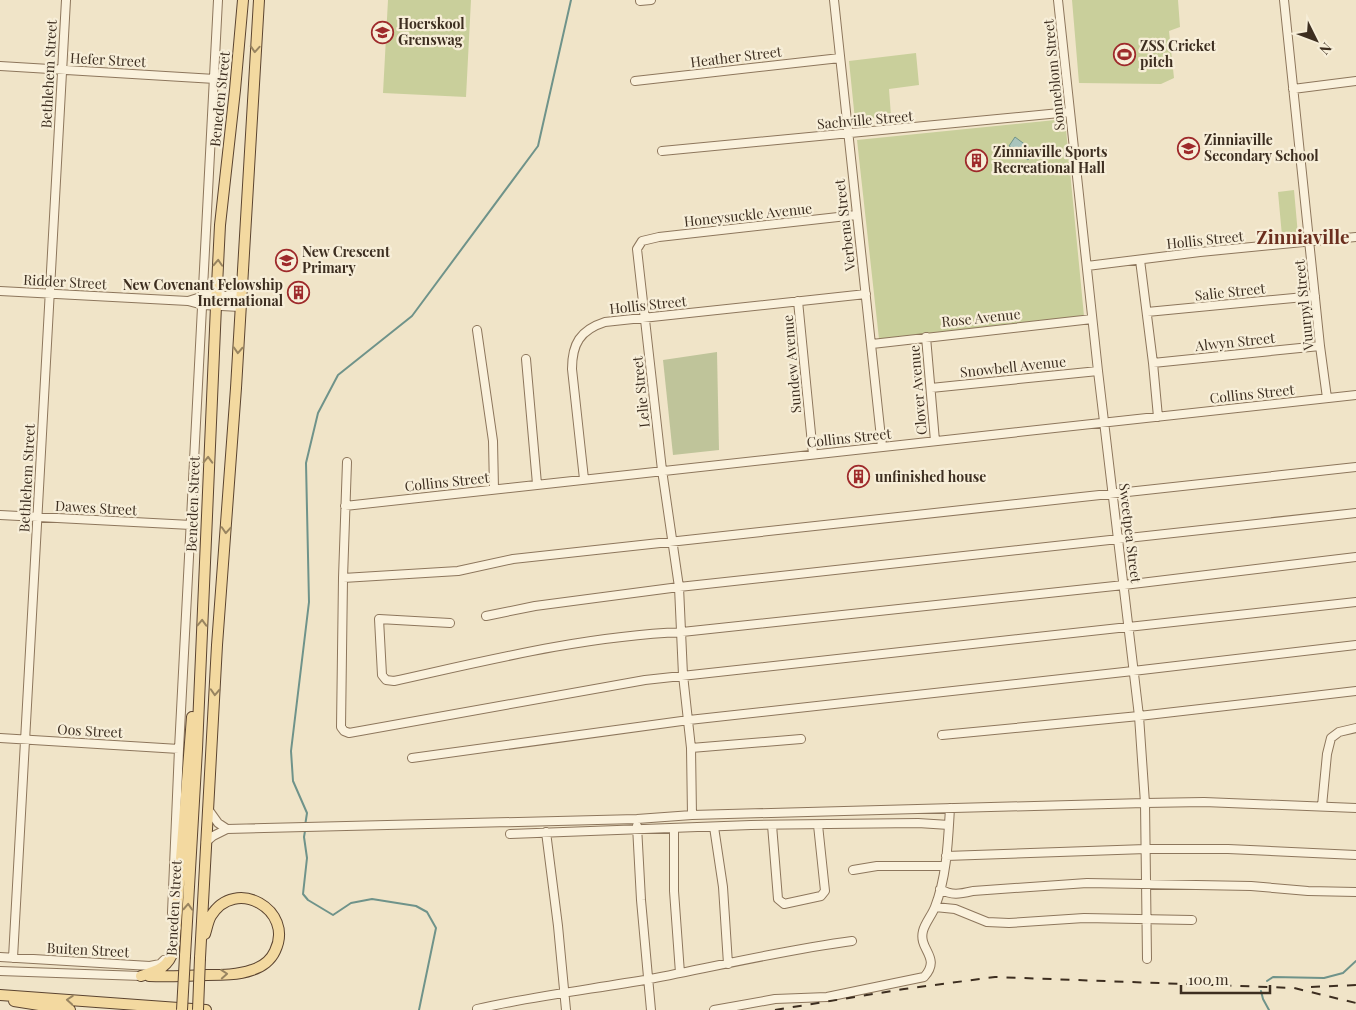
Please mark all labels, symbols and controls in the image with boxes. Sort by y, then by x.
place label: Hoerskool Grenswag [398,14,465,49]
north arrow [1291,15,1341,65]
street label: Sonneblom Street [1038,17,1069,132]
street label: Bethlehem Street [36,18,61,129]
school or university icon: Hoerskool Grenswag [370,20,394,44]
place label: ZSS Cricket pitch [1140,36,1216,71]
text: N [1316,39,1336,59]
street label: Heather Street [689,41,784,72]
sports icon: ZSS Cricket pitch [1112,42,1136,66]
one-way arrow [250,45,261,53]
street label: Hefer Street [70,48,147,71]
street label: Beneden Street [205,49,234,148]
street label: Sachville Street [816,106,915,133]
place label: Zinniaville Secondary School [1204,130,1319,165]
school or university icon: Zinniaville Secondary School [1176,136,1200,160]
place label: Zinniaville Sports Recreational Hall [993,142,1107,177]
building icon: Zinniaville Sports Recreational Hall [965,148,989,172]
street label: Verbena Street [829,177,860,273]
street label: Honeysuckle Avenue [683,198,813,231]
district label: Zinniaville [1256,223,1350,249]
street label: Hollis Street [1166,226,1245,253]
place label: New Crescent Primary [302,242,390,277]
school or university icon: New Crescent Primary [274,248,298,272]
street label: Vuurpyl Street [1289,258,1318,352]
one-way arrow [213,259,224,267]
street label: Ridder Street [23,270,108,293]
place label: New Covenant Felowship International [123,275,284,310]
street label: Salie Street [1194,278,1267,305]
building icon: New Covenant Felowship International [287,281,311,305]
street label: Hollis Street [609,291,688,318]
street label: Rose Avenue [941,304,1021,331]
street label: Sundew Avenue [778,314,805,414]
street label: Alwyn Street [1193,328,1277,355]
street label: Clover Avenue [904,344,931,436]
one-way arrow [233,346,243,354]
street label: Snowbell Avenue [959,351,1067,382]
street label: Lelie Street [627,354,654,429]
street label: Collins Street [1209,380,1296,407]
street label: Bethlehem Street [14,422,39,533]
street label: Collins Street [806,424,893,451]
street label: Beneden Street [181,455,204,552]
one-way arrow [203,456,213,464]
building icon: unfinished house [847,465,871,489]
place label: unfinished house [875,467,986,486]
street label: Collins Street [404,468,491,495]
street label: Sweetpea Street [1115,482,1146,585]
street label: Dawes Street [55,496,139,519]
one-way arrow [220,526,231,534]
one-way arrow [197,619,208,627]
one-way arrow [209,688,220,696]
street label: Oos Street [57,719,124,742]
street label: Beneden Street [162,859,186,956]
one-way arrow [182,903,193,911]
street label: Buiten Street [46,938,131,961]
scale bar [1181,962,1270,994]
one-way arrow [221,969,229,980]
text: 100 m [1188,969,1229,989]
one-way arrow [66,995,74,1006]

